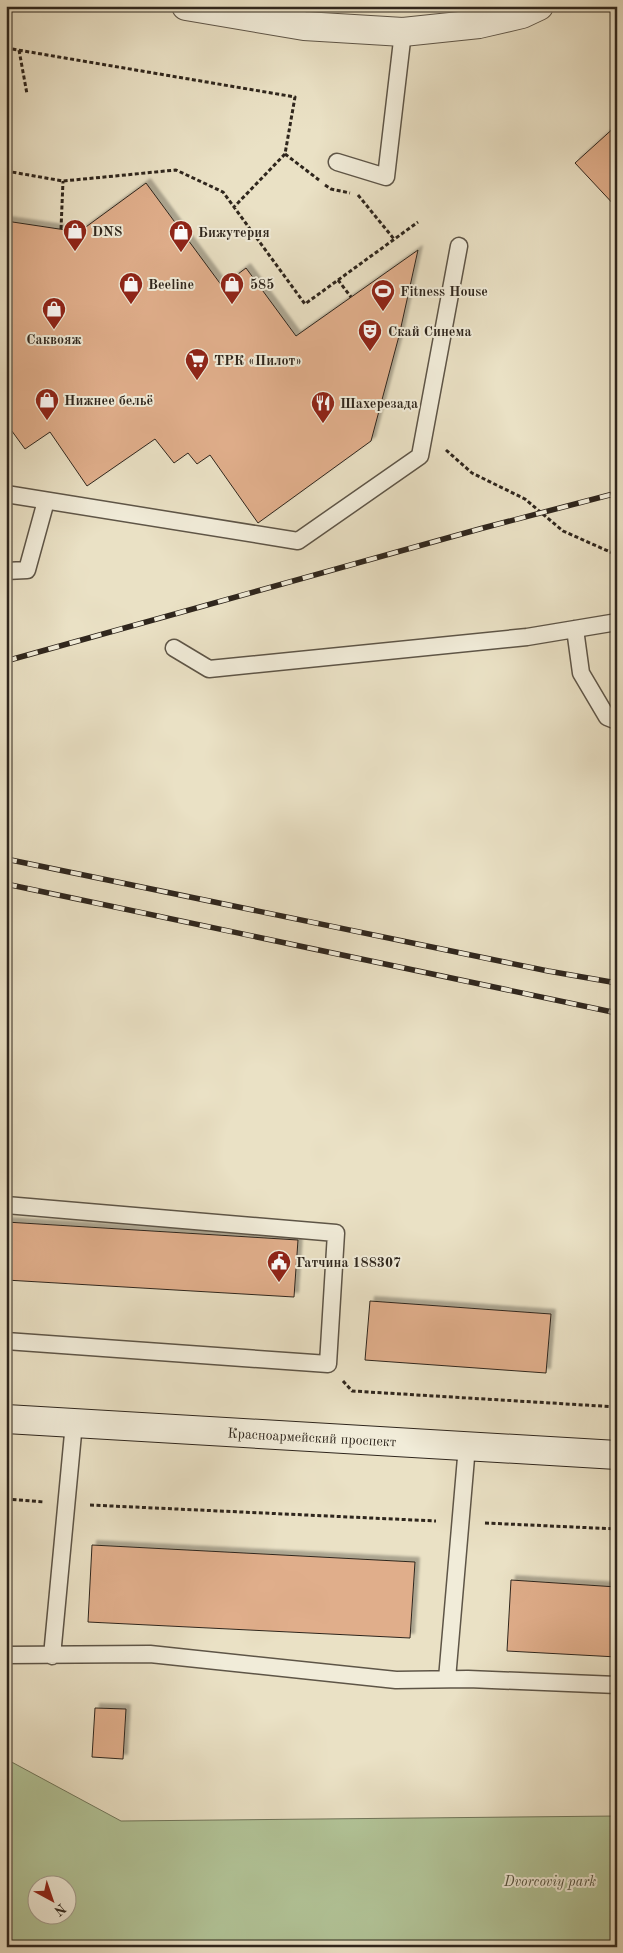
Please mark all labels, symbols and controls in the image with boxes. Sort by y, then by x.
shop icon: DNS [62,218,88,252]
shop icon: Бижутерия [168,219,194,253]
place label: DNS [92,225,122,239]
place label: Бижутерия [198,226,270,240]
shop icon: Beeline [118,271,144,305]
shop icon: 585 [219,271,245,305]
place label: Beeline [148,278,194,292]
place label: 585 [250,278,274,292]
sports icon: Fitness House [370,278,396,312]
place label: Fitness House [400,285,488,299]
shop icon: Саквояж [41,296,67,330]
theatre icon: Скай Синема [357,318,383,352]
place label: Скай Синема [388,325,472,339]
place label: Саквояж [26,333,82,347]
supermarket icon: ТРК «Пилот» [184,347,210,381]
place label: ТРК «Пилот» [214,354,302,368]
shop icon: Нижнее бельё [34,387,60,421]
restaurant icon: Шахерезада [310,390,336,424]
place label: Нижнее бельё [64,394,153,408]
place label: Шахерезада [340,397,418,411]
public building icon: Гатчина 188307 [266,1249,292,1283]
place label: Гатчина 188307 [296,1256,401,1270]
street label: Красноармейский проспект [227,1427,397,1449]
park label: Dvorcoviy park [503,1875,596,1890]
north arrow [28,1876,78,1926]
text: N [51,1900,68,1918]

